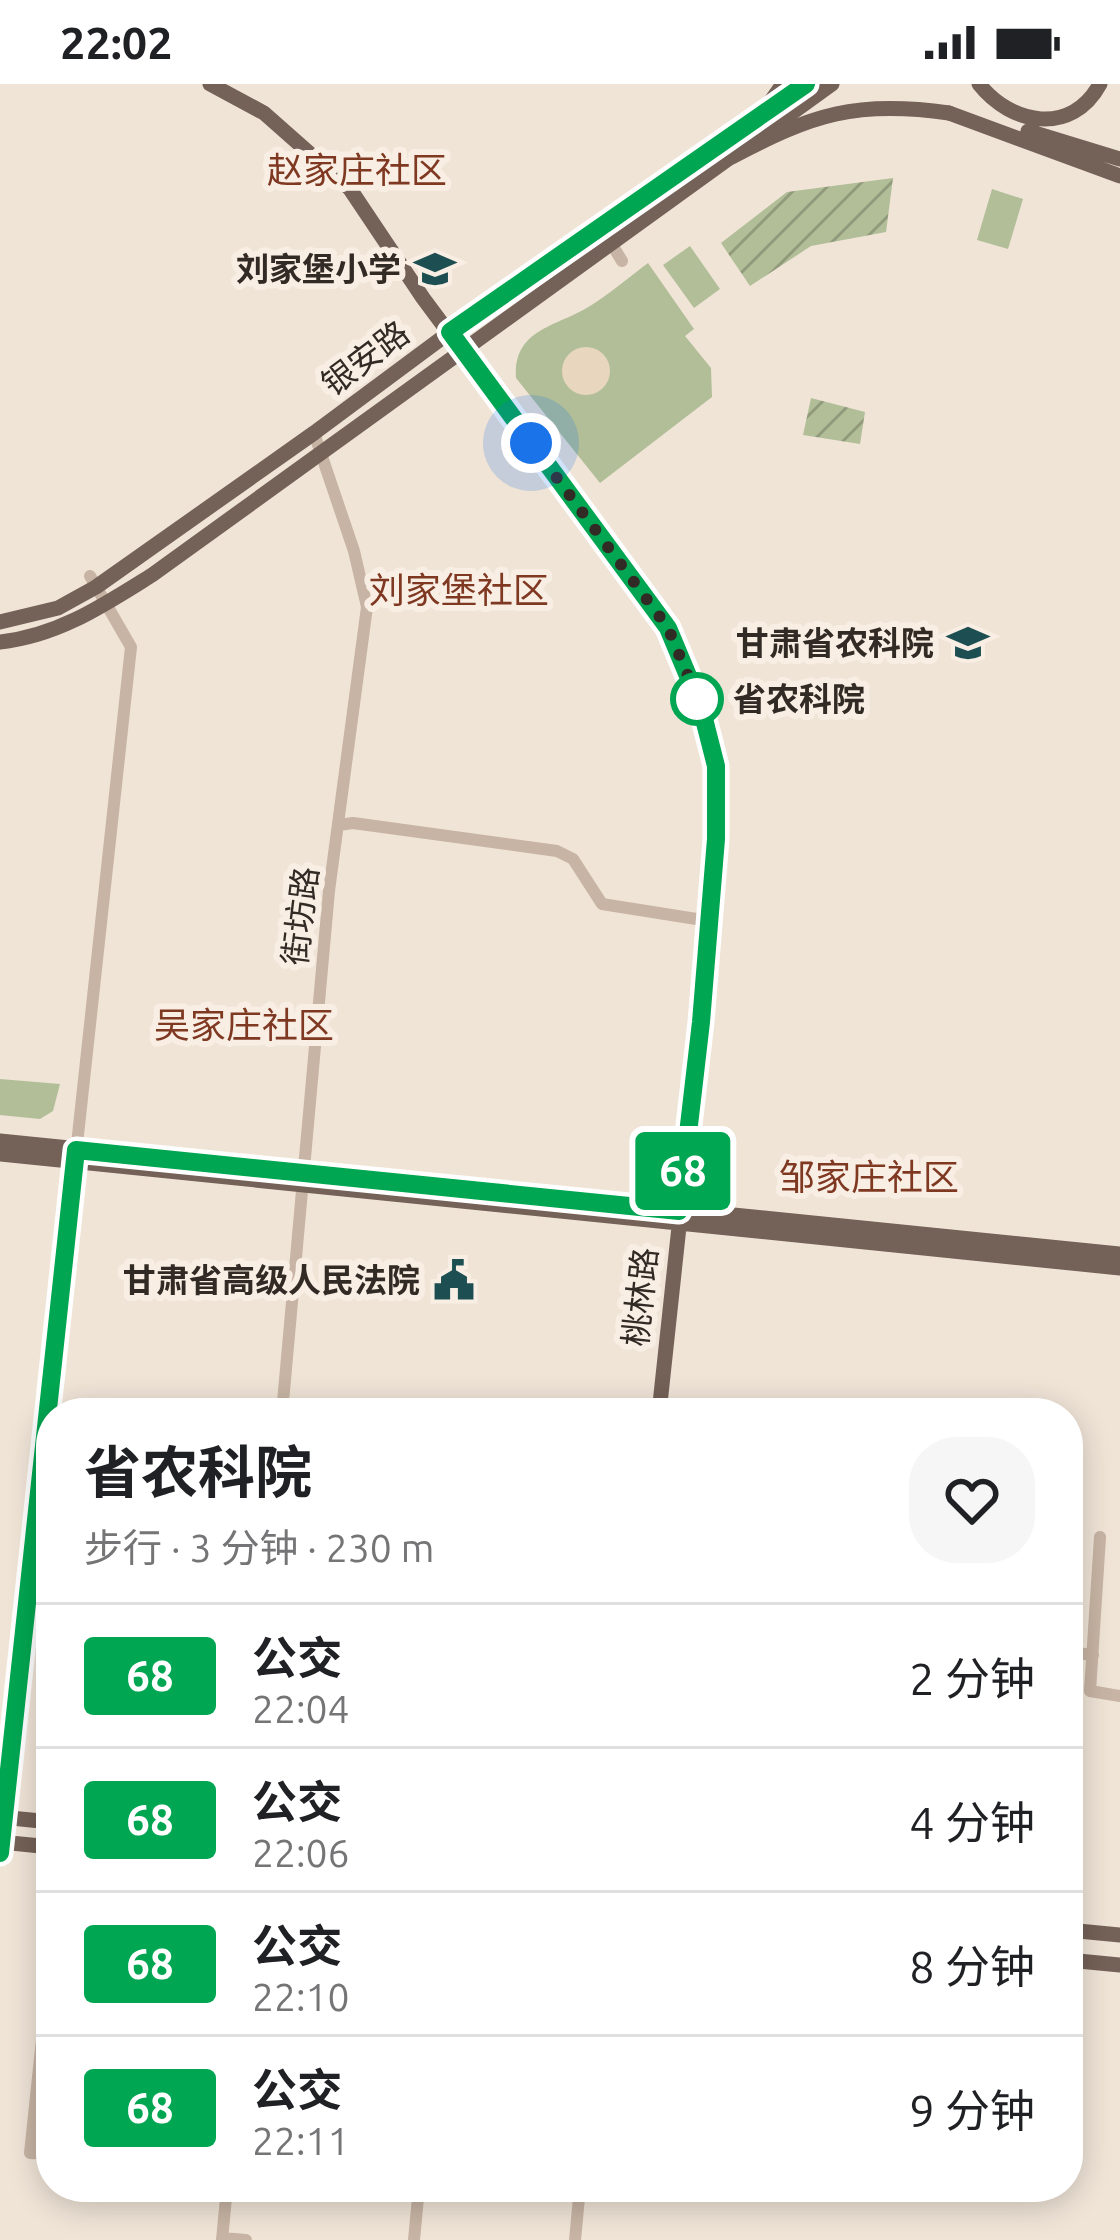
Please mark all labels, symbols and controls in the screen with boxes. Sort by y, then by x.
text: 22:02 [60,17,173,68]
district label: 赵家庄社区 [267,149,447,190]
school or university icon: 刘家堡小学 [412,246,458,292]
place label: 刘家堡小学 [236,250,401,287]
street label: 银安路 [314,313,415,402]
your location [501,413,561,473]
district label: 刘家堡社区 [369,569,549,610]
school or university icon: 甘肃省农科院 [945,620,991,666]
place label: 甘肃省农科院 [736,624,934,661]
marker: 省农科院 [672,674,722,724]
place label: 省农科院 [733,680,865,717]
street label: 街坊路 [275,865,324,967]
district label: 吴家庄社区 [154,1004,334,1045]
line badge: 68 [629,1132,737,1210]
text: 68 [659,1147,707,1194]
district label: 邹家庄社区 [779,1156,959,1197]
street label: 桃林路 [616,1246,663,1348]
public building icon: 甘肃省高级人民法院 [431,1257,477,1303]
place label: 甘肃省高级人民法院 [123,1261,420,1298]
button: heart [909,1437,1035,1563]
text: 省农科院 [84,1440,312,1504]
text: 步行 · 3 分钟 · 230 m [84,1526,434,1569]
text: 公交 [252,1632,342,1683]
text: 68 [126,1652,174,1699]
text: 2 分钟 [909,1653,1035,1704]
text: 22:04 [252,1687,350,1730]
text: 公交 [252,1776,342,1827]
text: 68 [126,1796,174,1843]
text: 4 分钟 [909,1797,1035,1848]
text: 22:06 [252,1831,350,1874]
text: 公交 [252,1920,342,1971]
text: 68 [126,1940,174,1987]
text: 8 分钟 [909,1941,1035,1992]
text: 22:10 [252,1975,350,2018]
text: 公交 [252,2064,342,2115]
text: 68 [126,2084,174,2131]
text: 9 分钟 [909,2085,1035,2136]
text: 22:11 [252,2119,350,2162]

